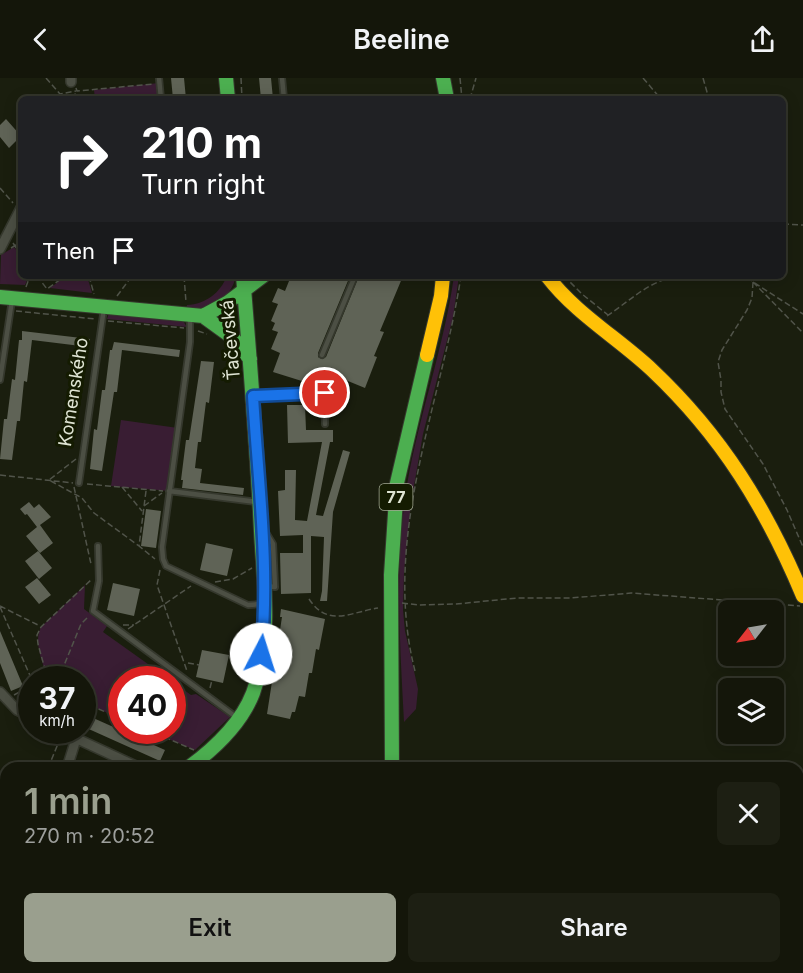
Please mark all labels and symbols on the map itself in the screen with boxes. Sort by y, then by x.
street label: Ťačevská [215,299,244,381]
street label: Komenského [54,336,92,448]
pin [299,367,350,418]
road number: 77 [380,484,412,510]
north arrow [718,600,784,666]
position arrow [229,622,293,686]
speed limit sign: 40 [108,666,186,744]

